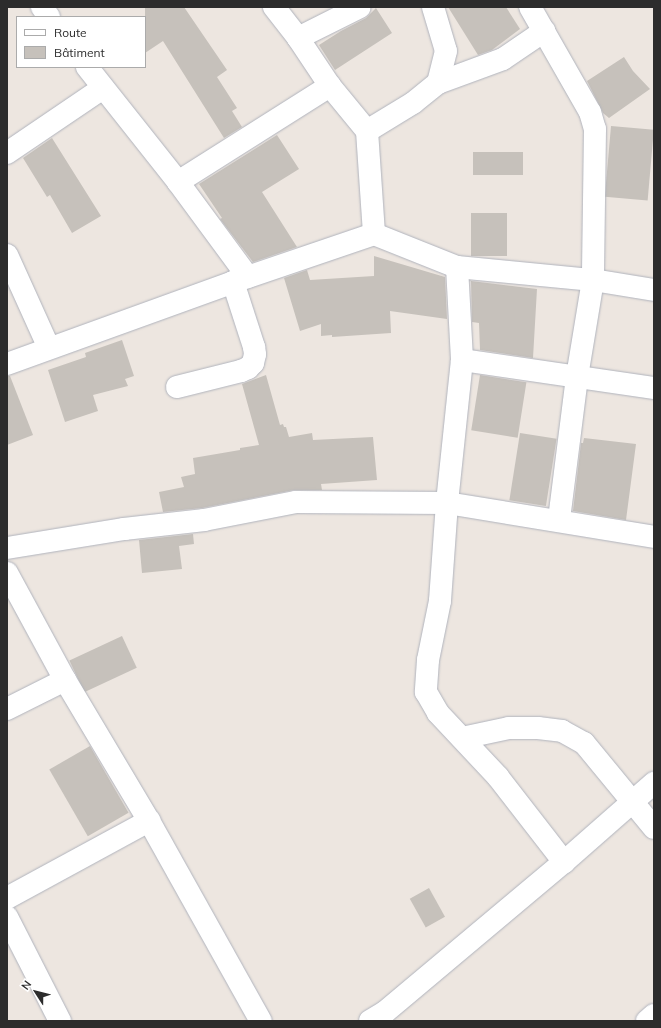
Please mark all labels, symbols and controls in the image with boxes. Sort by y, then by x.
legend [16,16,146,68]
text: Route [54,25,87,40]
text: Bâtiment [54,45,105,60]
north arrow [16,972,56,1012]
text: N [18,977,34,992]

